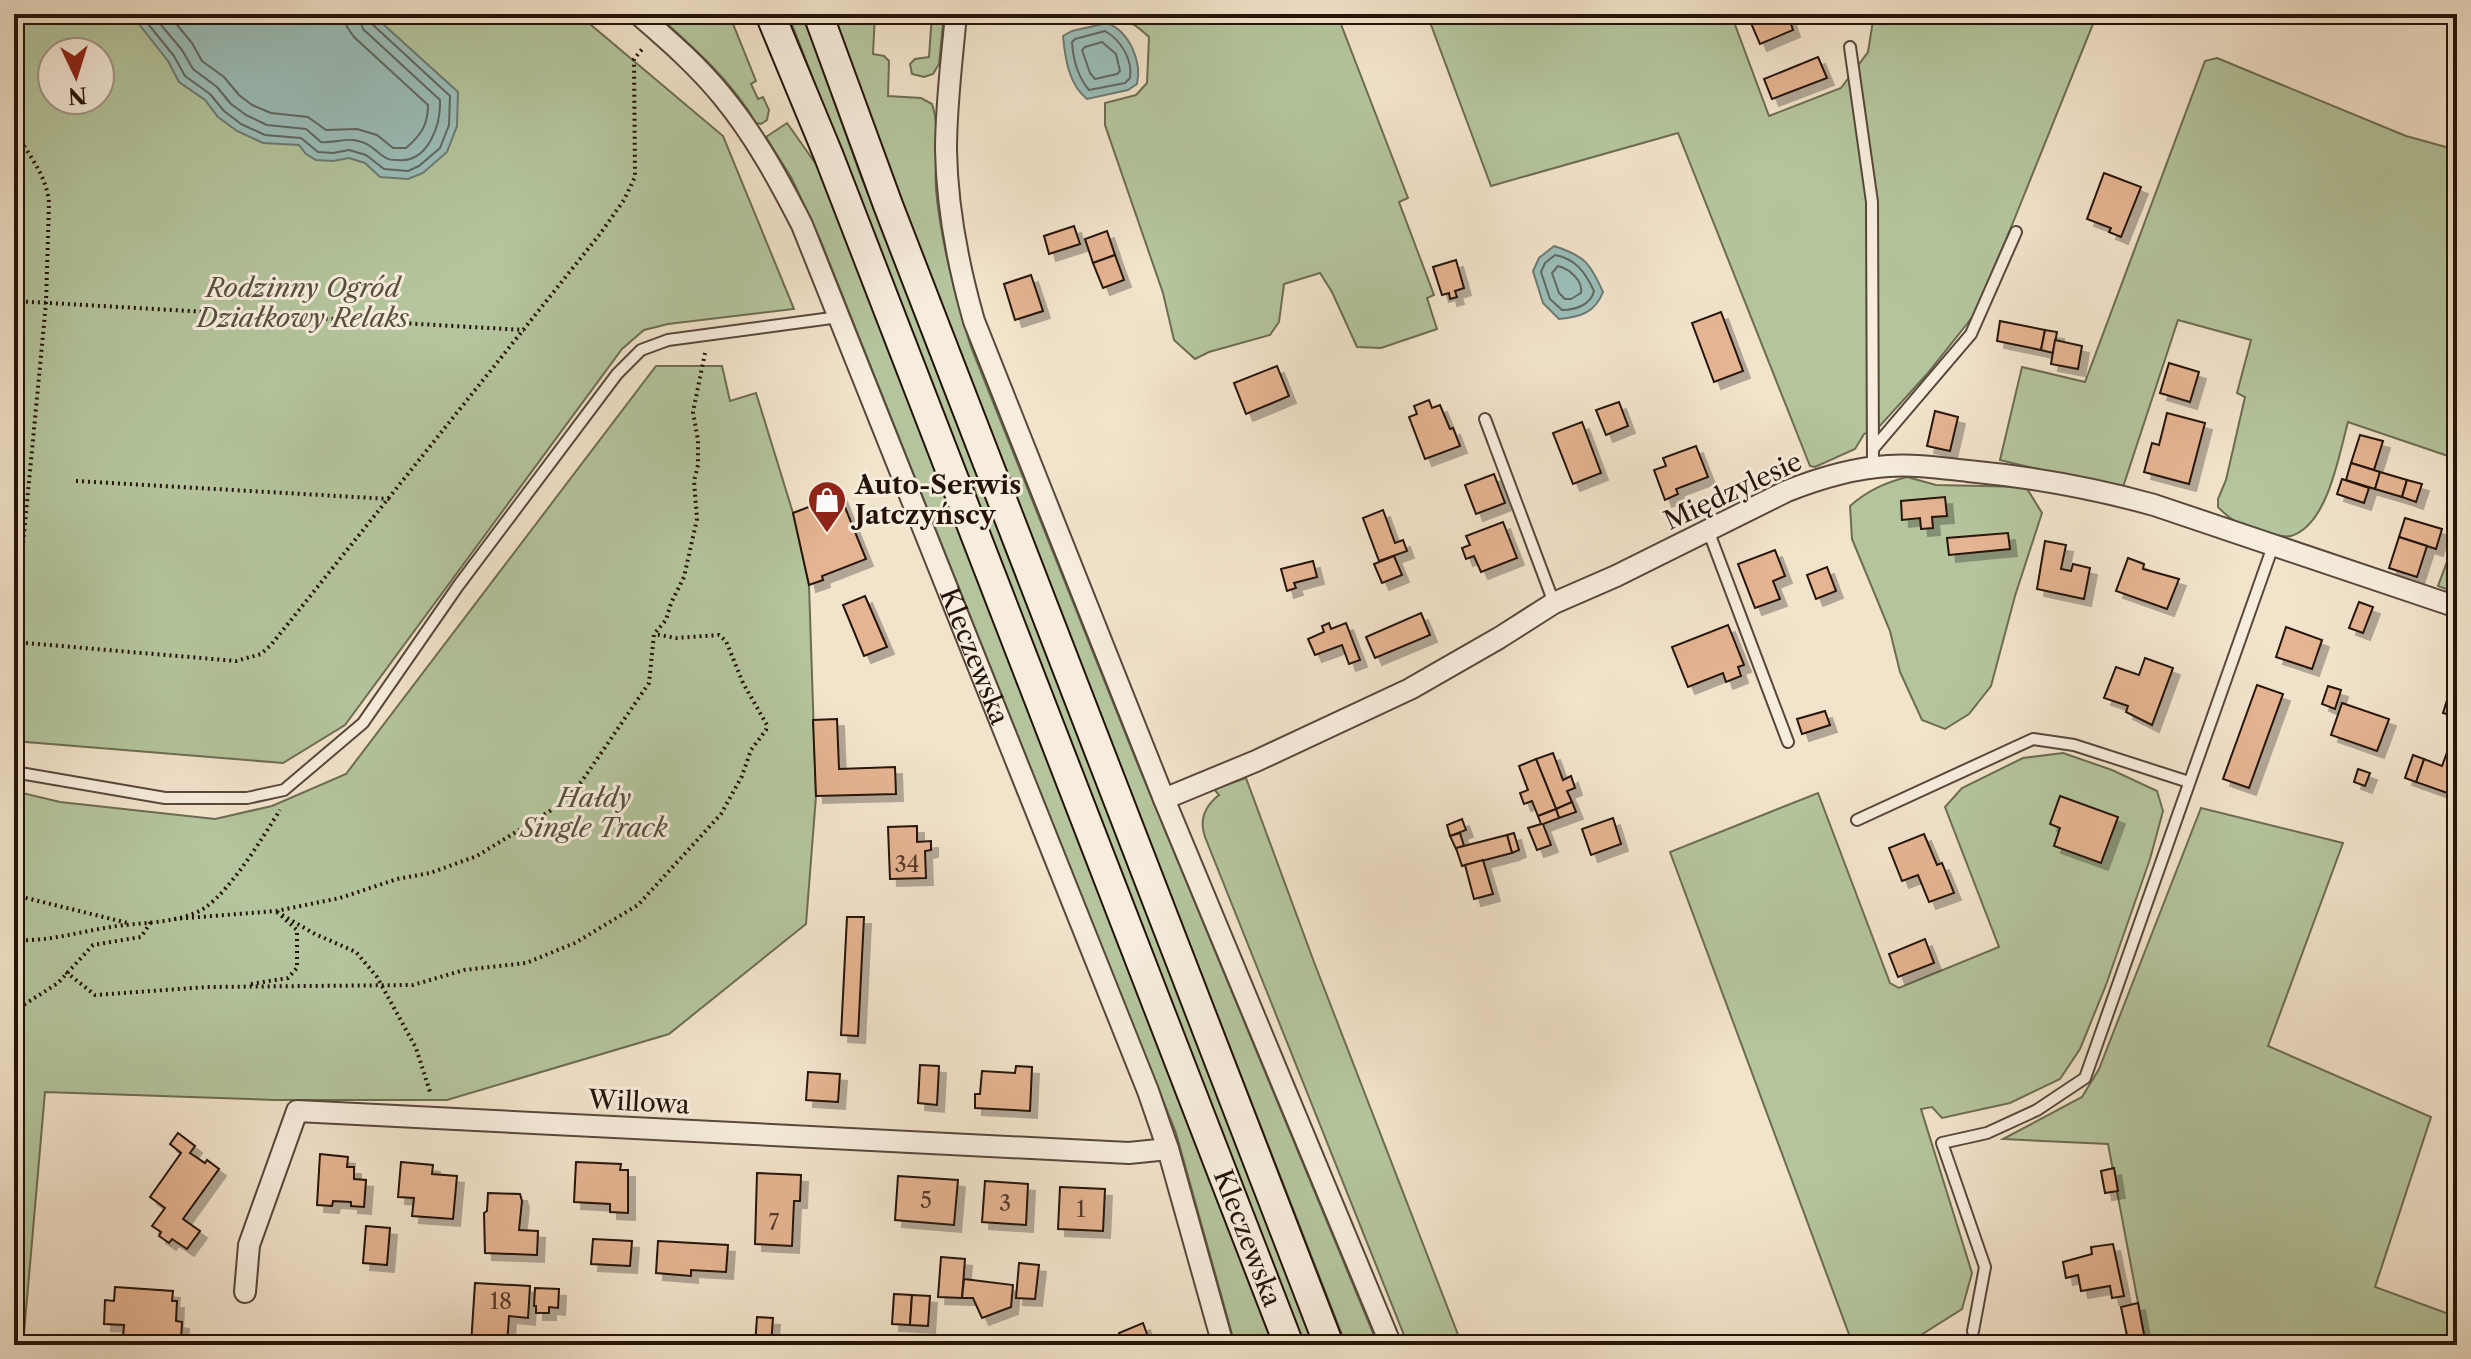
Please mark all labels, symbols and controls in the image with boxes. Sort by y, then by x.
north arrow [36,36,116,116]
text: N [67,81,88,110]
park label: Rodzinny Ogród Działkowy Relaks [195,272,409,334]
street label: Międzylesie [1659,445,1807,537]
place label: Auto-Serwis Jatczyńscy [851,469,1021,531]
shop icon: Auto-Serwis Jatczyńscy [806,479,848,534]
street label: Kleczewska [933,583,1016,729]
park label: Hałdy Single Track [518,782,668,844]
house number: 34 [895,851,919,878]
street label: Willowa [586,1083,691,1121]
street label: Kleczewska [1207,1165,1289,1311]
house number: 5 [920,1187,932,1214]
house number: 3 [999,1190,1011,1217]
house number: 1 [1076,1196,1086,1223]
house number: 7 [769,1209,780,1236]
house number: 18 [490,1288,512,1315]

